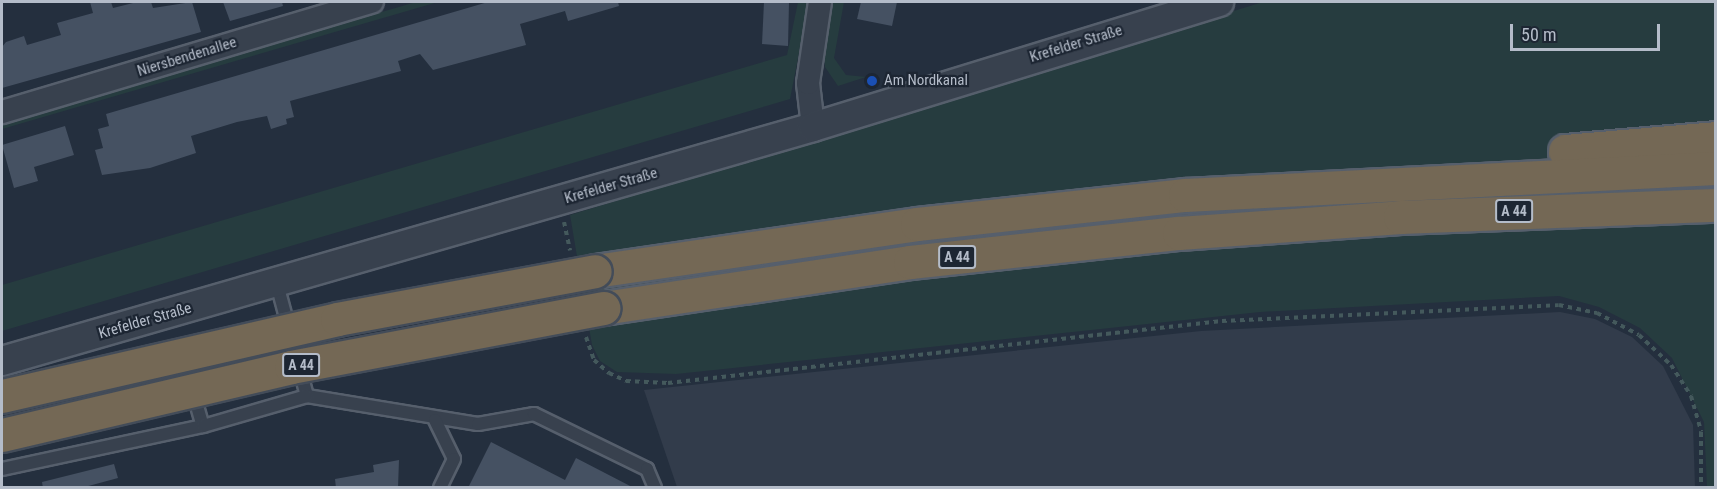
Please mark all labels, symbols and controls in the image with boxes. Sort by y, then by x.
scale bar [1513,12,1663,50]
street label: Krefelder Straße [1028,21,1124,67]
text: 50 m [1521,24,1556,45]
street label: Niersbendenallee [135,33,239,81]
place label: Am Nordkanal [884,72,968,90]
marker: Am Nordkanal [865,74,879,88]
street label: Krefelder Straße [563,164,659,208]
road number: A 44 [1494,200,1534,222]
road number: A 44 [938,246,976,268]
street label: Krefelder Straße [97,299,193,343]
road number: A 44 [282,354,320,376]

